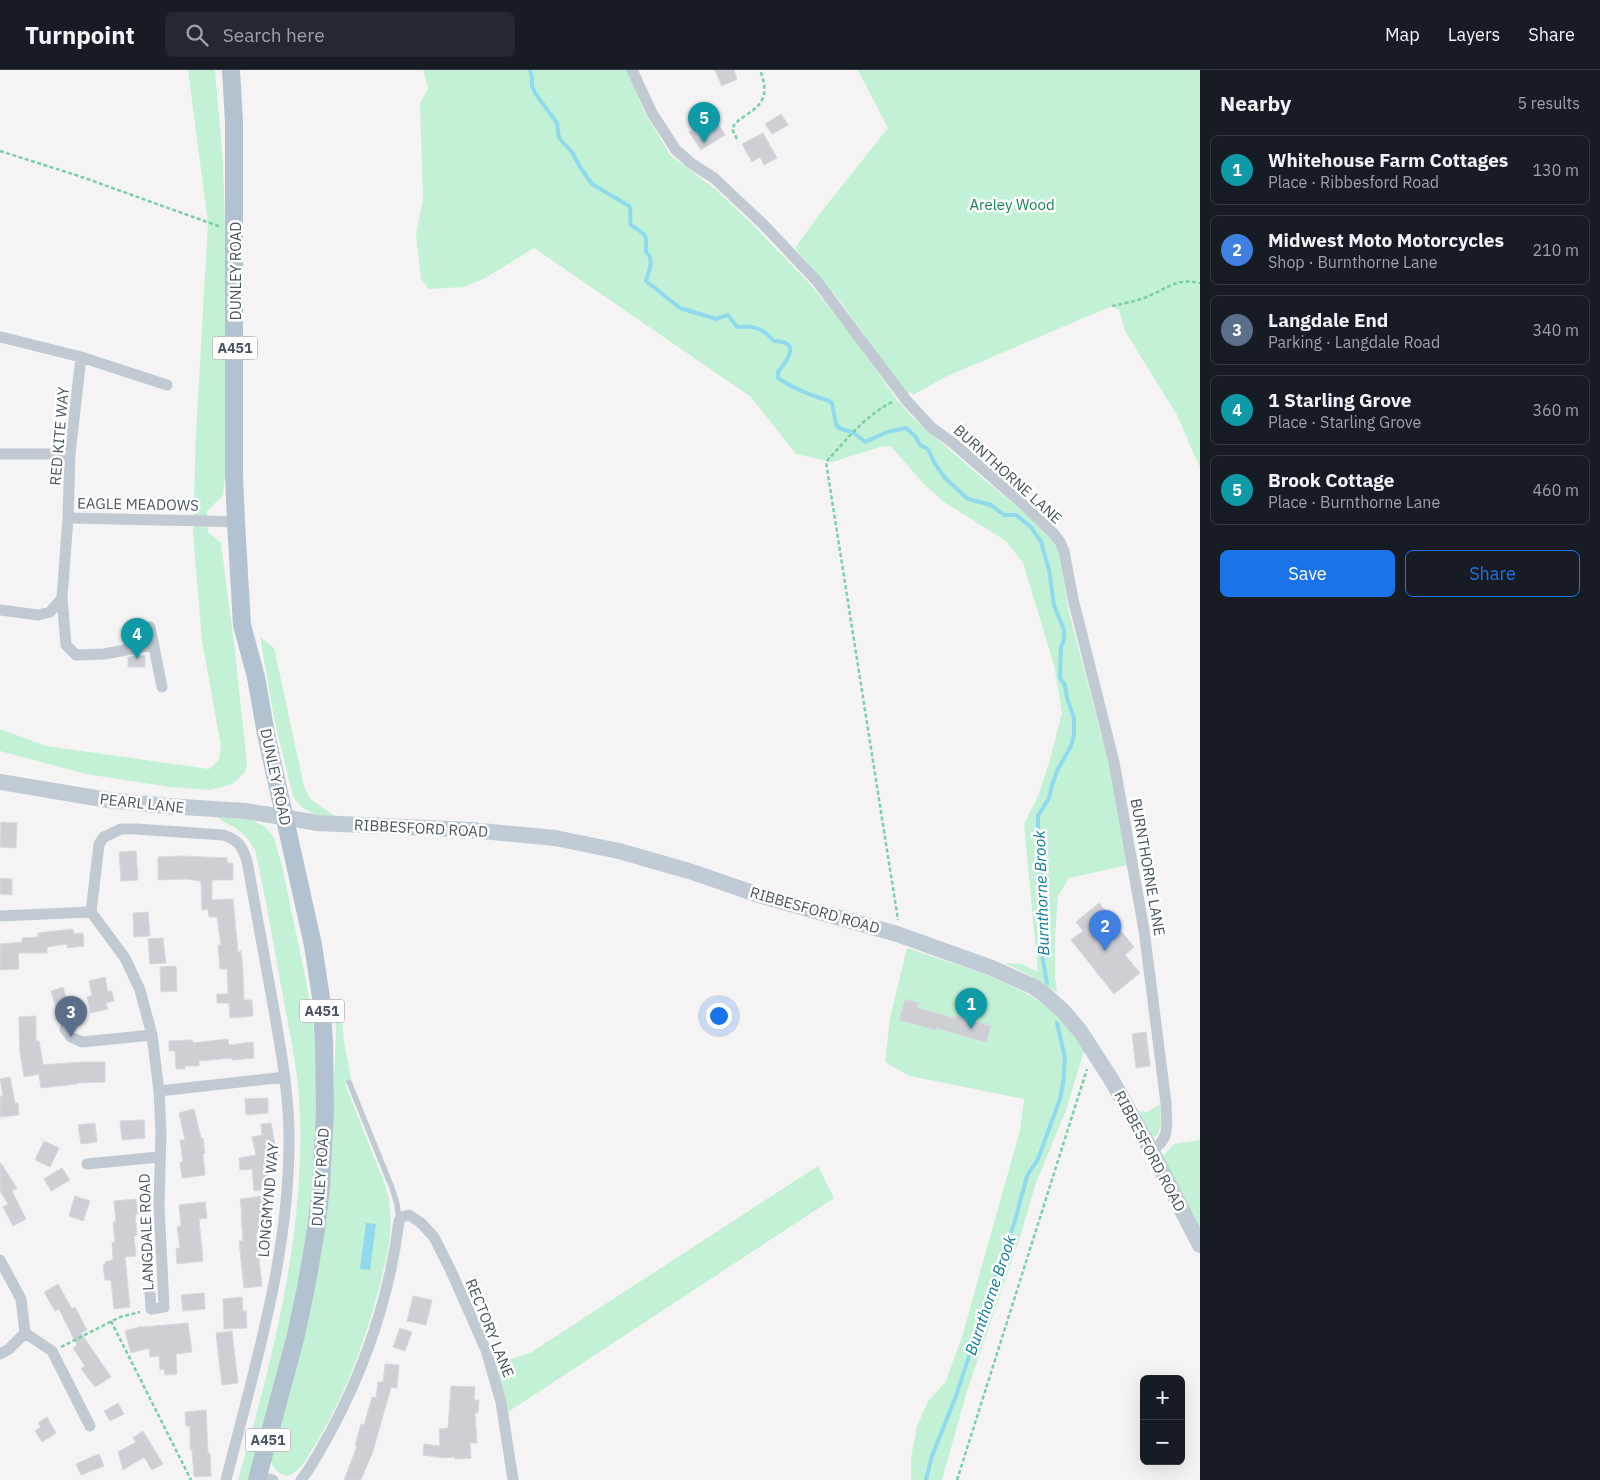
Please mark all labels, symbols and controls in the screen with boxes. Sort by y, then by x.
search box [165,12,515,57]
text: Turnpoint [25,19,135,51]
icon: search [183,21,211,49]
text: Search here [223,23,325,47]
text: Map [1385,23,1420,46]
text: Layers [1448,23,1500,46]
text: Share [1528,23,1575,46]
text: Nearby [1220,89,1291,117]
text: 5 results [1517,93,1580,113]
pin: 5 [688,102,720,143]
text: Whitehouse Farm Cottages [1268,148,1508,172]
text: 1 [1232,160,1242,180]
text: 130 m [1532,160,1579,180]
text: Place · Ribbesford Road [1268,172,1439,192]
park label: Areley Wood [969,195,1055,214]
street label: DUNLEY ROAD [226,222,245,320]
text: Midwest Moto Motorcycles [1268,228,1504,252]
text: 2 [1232,240,1242,260]
text: 210 m [1532,240,1579,260]
text: Shop · Burnthorne Lane [1268,252,1438,272]
text: Langdale End [1268,308,1388,332]
text: 3 [1232,320,1242,340]
text: 340 m [1532,320,1579,340]
text: Parking · Langdale Road [1268,332,1440,352]
road number: A451 [212,336,258,360]
street label: RED KITE WAY [45,386,73,486]
text: 1 Starling Grove [1268,388,1411,412]
text: 4 [1232,400,1242,420]
text: 360 m [1532,400,1579,420]
text: Place · Starling Grove [1268,412,1421,432]
street label: BURNTHORNE LANE [950,420,1066,528]
text: Brook Cottage [1268,468,1394,492]
text: 5 [1232,480,1242,500]
text: 460 m [1532,480,1579,500]
text: Place · Burnthorne Lane [1268,492,1440,512]
street label: EAGLE MEADOWS [77,493,199,515]
button: Save [1220,550,1395,597]
button: Share [1405,550,1580,597]
pin: 4 [121,618,153,659]
street label: DUNLEY ROAD [256,727,296,827]
street label: PEARL LANE [99,789,185,817]
street label: BURNTHORNE LANE [1127,797,1169,937]
street label: RIBBESFORD ROAD [354,815,488,841]
water label: Burnthorne Brook [1029,829,1053,956]
street label: RIBBESFORD ROAD [748,882,882,938]
pin: 2 [1089,910,1121,951]
pin: 1 [955,988,987,1029]
pin: 3 [55,996,87,1037]
road number: A451 [300,999,344,1022]
your location [706,1003,732,1029]
street label: RIBBESFORD ROAD [1110,1087,1190,1215]
street label: DUNLEY ROAD [307,1127,333,1227]
street label: LONGMYND WAY [254,1142,282,1258]
street label: LANGDALE ROAD [134,1173,158,1291]
water label: Burnthorne Brook [960,1232,1020,1357]
street label: RECTORY LANE [462,1276,518,1380]
map controls [1140,1375,1185,1465]
button: + [1140,1375,1185,1420]
button: − [1140,1420,1185,1465]
road number: A451 [246,1428,290,1452]

